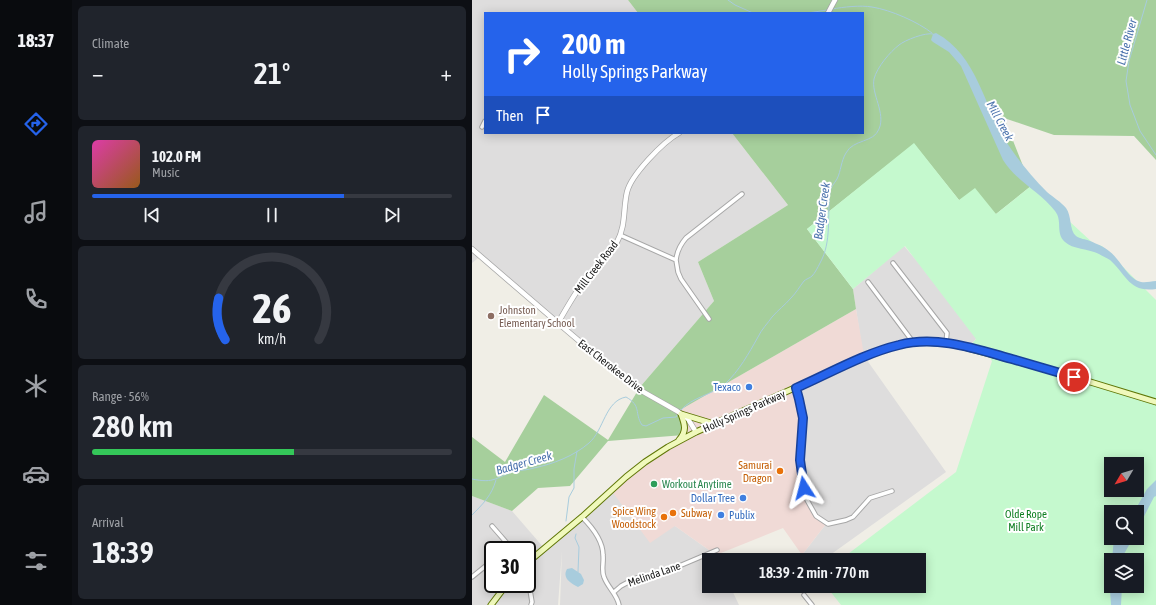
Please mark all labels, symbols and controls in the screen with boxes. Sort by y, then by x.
water label: Little River [1114,17,1140,67]
icon: right [496,28,548,80]
text: 200 m [562,28,625,60]
text: 18:37 [17,30,55,51]
text: Climate [92,36,129,51]
text: 21° [254,56,290,90]
text: − [92,60,103,86]
text: + [441,60,452,86]
text: Holly Springs Parkway [562,61,707,82]
water label: Mill Creek [984,99,1017,144]
icon: arrive [532,104,554,126]
text: Then [496,107,524,124]
icon: directions [22,110,50,138]
text: 102.0 FM [152,148,201,165]
text: Music [152,165,179,180]
water label: Badger Creek [811,181,833,240]
icon: music [22,198,50,226]
icon: previous [141,204,163,226]
icon: pause [261,204,283,226]
icon: next [381,204,403,226]
street label: Mill Creek Road [572,239,620,295]
text: 26 [252,284,292,332]
icon: phone [22,285,50,313]
place label: Johnston Elementary School [499,304,575,329]
marker: Johnston Elementary School [486,311,496,321]
text: km/h [258,331,286,347]
street label: East Cherokee Drive [576,337,646,395]
pin [1057,360,1091,394]
icon: arrive [1063,366,1085,388]
icon: climate [22,372,50,400]
place label: Texaco [713,381,741,393]
marker: Texaco [744,382,754,392]
street label: Holly Springs Parkway [701,387,787,435]
text: Range · 56% [92,389,149,404]
text: 280 km [92,409,173,443]
water label: Badger Creek [494,448,554,478]
north arrow [1104,457,1144,497]
map controls [1104,457,1144,593]
place label: Samurai Dragon [738,459,772,484]
icon: car [22,460,50,488]
marker: Samurai Dragon [775,466,785,476]
position arrow [783,467,825,509]
place label: Workout Anytime [662,478,732,490]
marker: Workout Anytime [649,479,659,489]
place label: Dollar Tree [691,492,735,504]
marker: Dollar Tree [738,493,748,503]
place label: Spice Wing Woodstock [612,505,656,530]
button: search [1104,505,1144,545]
place label: Subway [681,507,713,519]
marker: Subway [668,508,678,518]
park label: Olde Rope Mill Park [1005,508,1047,533]
place label: Publix [729,509,755,521]
marker: Publix [716,510,726,520]
marker: Spice Wing Woodstock [659,512,669,522]
text: Arrival [92,515,124,530]
text: 18:39 [92,535,154,569]
speed limit sign: 30 [484,541,536,593]
icon: filters [22,547,50,575]
button: layers [1104,553,1144,593]
street label: Melinda Lane [626,559,682,589]
text: 18:39 · 2 min · 770 m [759,564,869,581]

